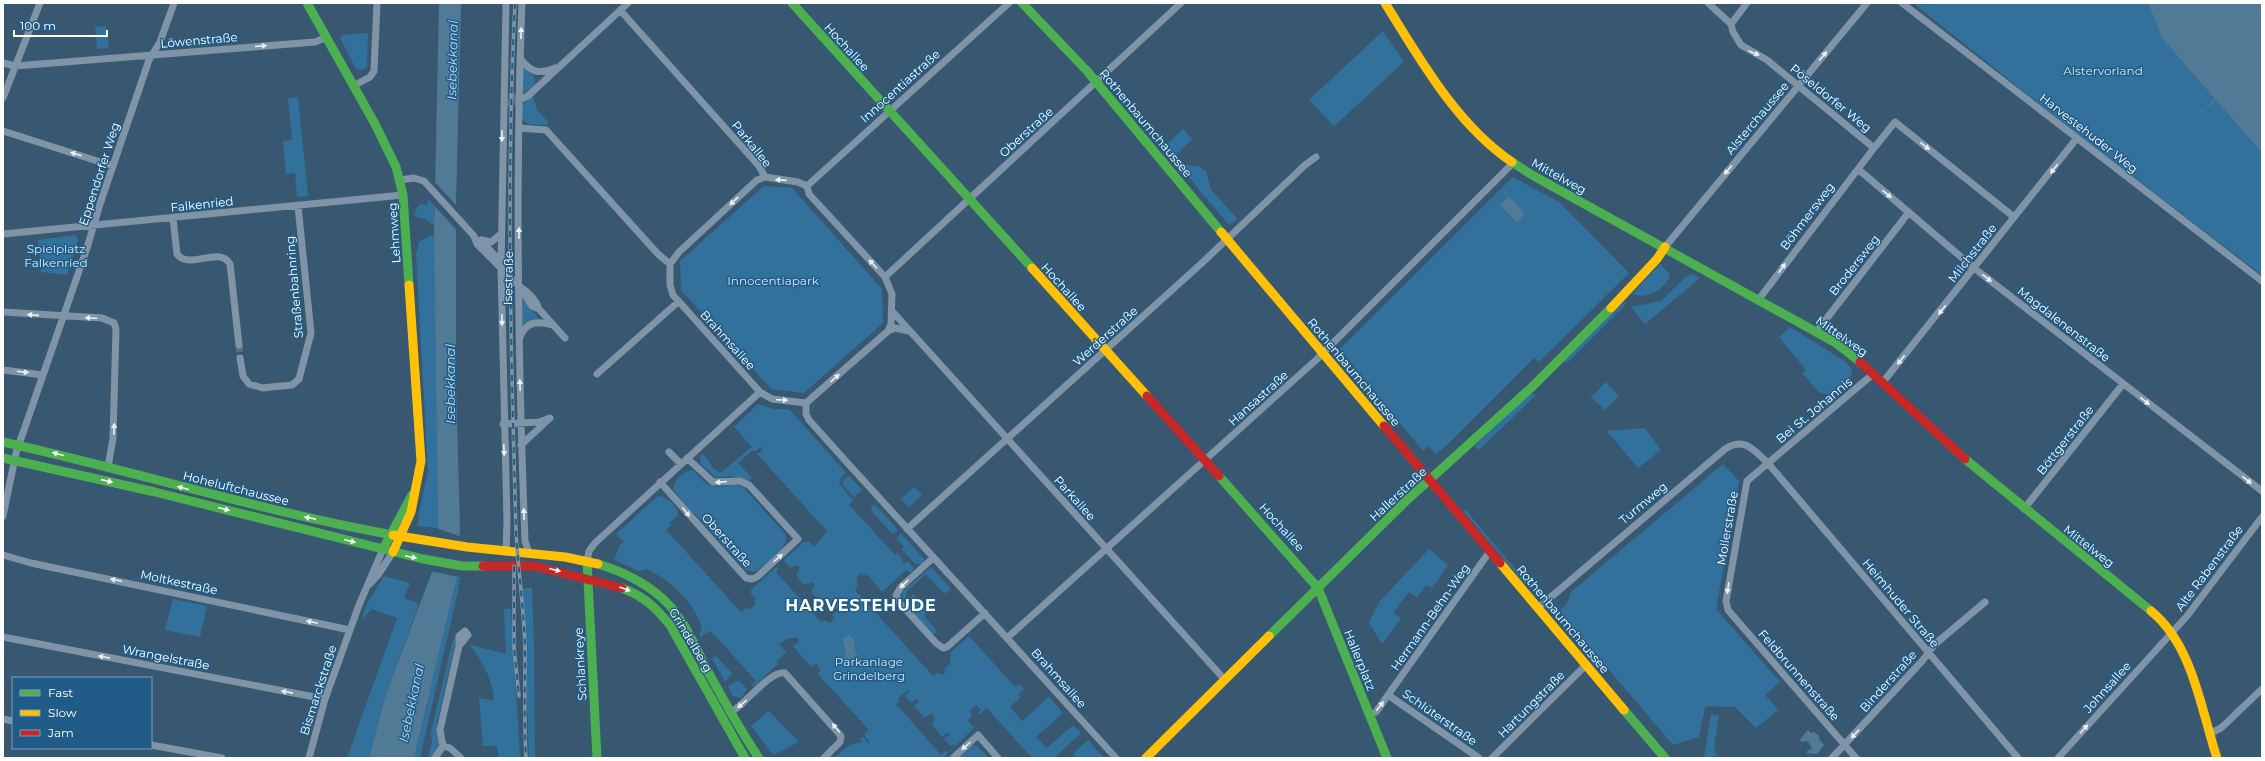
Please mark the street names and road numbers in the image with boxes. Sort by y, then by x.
street label: Hochallee [821,20,873,74]
street label: Löwenstraße [160,29,238,51]
street label: Innocentiastraße [857,46,943,126]
street label: Pöseldorfer Weg [1787,61,1875,135]
street label: Rothenbaumchaussee [1096,66,1196,180]
street label: Alsterchaussee [1722,79,1792,157]
street label: Harvestehuder Weg [2037,90,2141,176]
street label: Oberstraße [996,104,1056,160]
street label: Parkallee [729,118,775,170]
street label: Eppendorfer Weg [75,121,123,227]
street label: Mittelweg [1529,155,1589,197]
street label: Böhmersweg [1777,179,1837,253]
street label: Falkenried [170,193,234,215]
street label: Lehmweg [384,202,404,264]
street label: Milchstraße [1945,221,1999,285]
street label: Brodersweg [1826,232,1882,298]
street label: Straßenbahnring [282,235,306,339]
street label: Isestraße [500,251,516,305]
street label: Hochallee [1038,260,1090,314]
street label: Magdalenenstraße [2015,283,2113,365]
street label: Werderstraße [1069,303,1141,369]
street label: Brahmsallee [697,307,759,373]
street label: Mittelweg [1813,313,1871,359]
street label: Rothenbaumchaussee [1304,315,1404,429]
street label: Hansastraße [1225,367,1291,429]
street label: Bei St. Johannis [1773,374,1855,446]
street label: Böttgerstraße [2033,402,2097,478]
street label: Hallerstraße [1366,464,1430,524]
street label: Hoheluftchaussee [181,468,291,508]
street label: Parkallee [1051,472,1099,524]
street label: Turmweg [1616,479,1670,527]
street label: Mollerstraße [1713,490,1741,566]
street label: Hochallee [1256,500,1308,554]
street label: Oberstraße [699,510,755,570]
street label: Mittelweg [2061,522,2117,570]
street label: Alte Rabenstraße [2172,522,2246,614]
street label: Heimhuder Straße [1859,556,1943,650]
street label: Hermann-Behn-Weg [1387,561,1473,673]
street label: Rothenbaumchaussee [1513,562,1613,676]
street label: Moltkestraße [139,566,219,598]
street label: Grindelberg [666,605,716,675]
street label: Feldbrunnenstraße [1755,626,1843,724]
street label: Schlankreye [571,627,589,701]
street label: Hallerplatz [1341,627,1379,693]
street label: Wrangelstraße [121,641,211,673]
street label: Bismarckstraße [296,643,340,737]
street label: Brahmsallee [1028,645,1090,711]
street label: Binderstraße [1856,647,1920,715]
street label: Johnsallee [2079,658,2134,716]
street label: Hartungstraße [1494,667,1568,741]
street label: Schlüterstraße [1400,686,1480,748]

